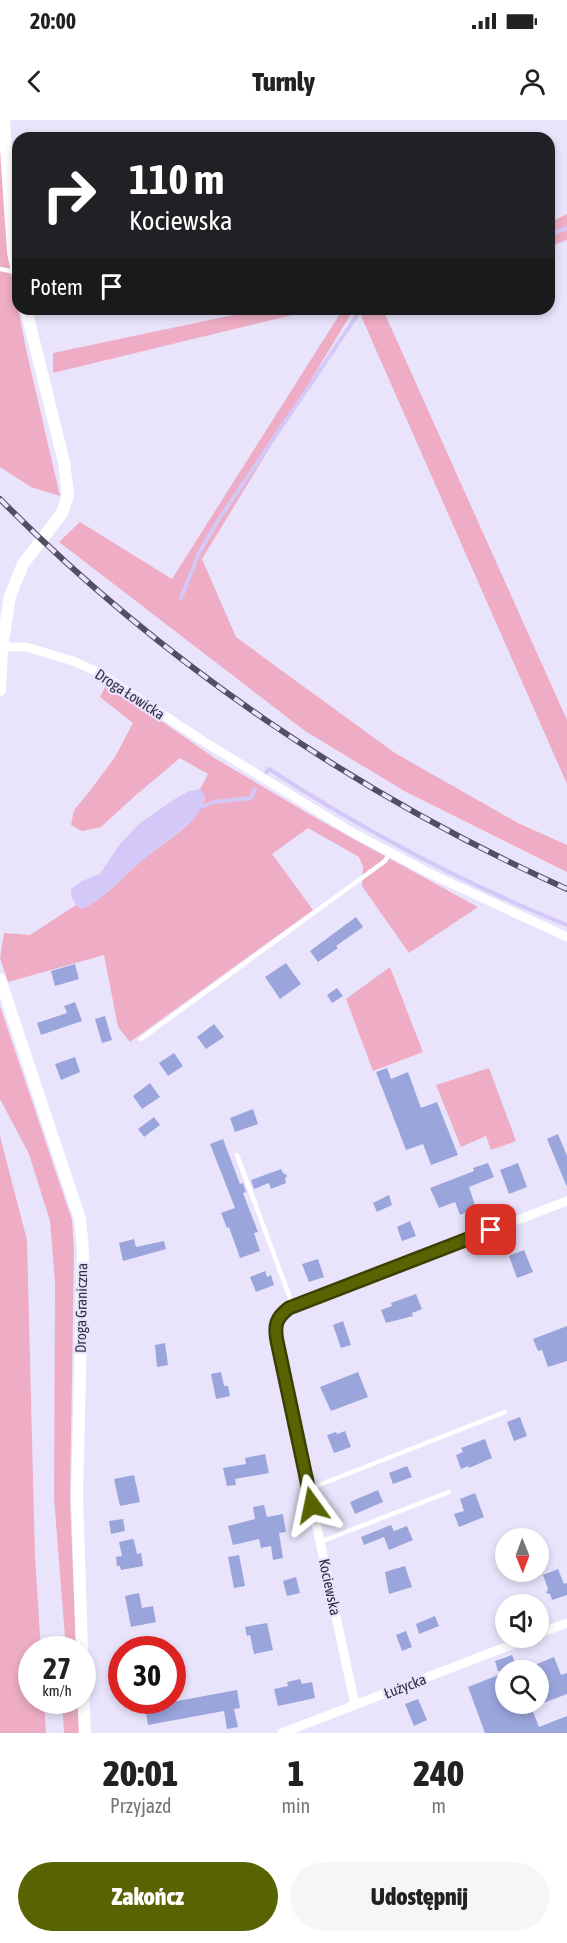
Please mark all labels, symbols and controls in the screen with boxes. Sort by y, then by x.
text: 20:00 [30,8,76,34]
icon: back [18,65,51,98]
icon: person [516,65,549,98]
text: Turnly [252,66,315,97]
text: 110 m [129,155,224,203]
icon: right [30,156,108,234]
text: Kociewska [129,205,233,236]
icon: arrive [95,270,128,303]
text: Potem [30,274,83,300]
street label: Droga Łowicka [92,665,168,723]
pin [465,1204,516,1255]
icon: arrive [474,1213,507,1246]
street label: Droga Graniczna [72,1263,90,1353]
position arrow [280,1473,344,1537]
north arrow [495,1528,549,1582]
map controls [495,1528,549,1714]
street label: Kociewska [316,1557,344,1617]
button: sound [495,1594,549,1648]
speed limit sign: 30 [108,1636,186,1714]
text: 27 [43,1651,71,1685]
button: search [495,1660,549,1714]
street label: Łużycka [382,1670,428,1702]
text: km/h [42,1682,72,1699]
text: 20:01 [103,1752,179,1794]
text: 1 [287,1752,304,1794]
text: 240 [413,1752,464,1794]
text: Przyjazd [110,1794,172,1817]
text: min [282,1794,310,1817]
text: m [431,1794,446,1817]
button: Zakończ [18,1862,278,1931]
button: Udostępnij [290,1862,549,1931]

